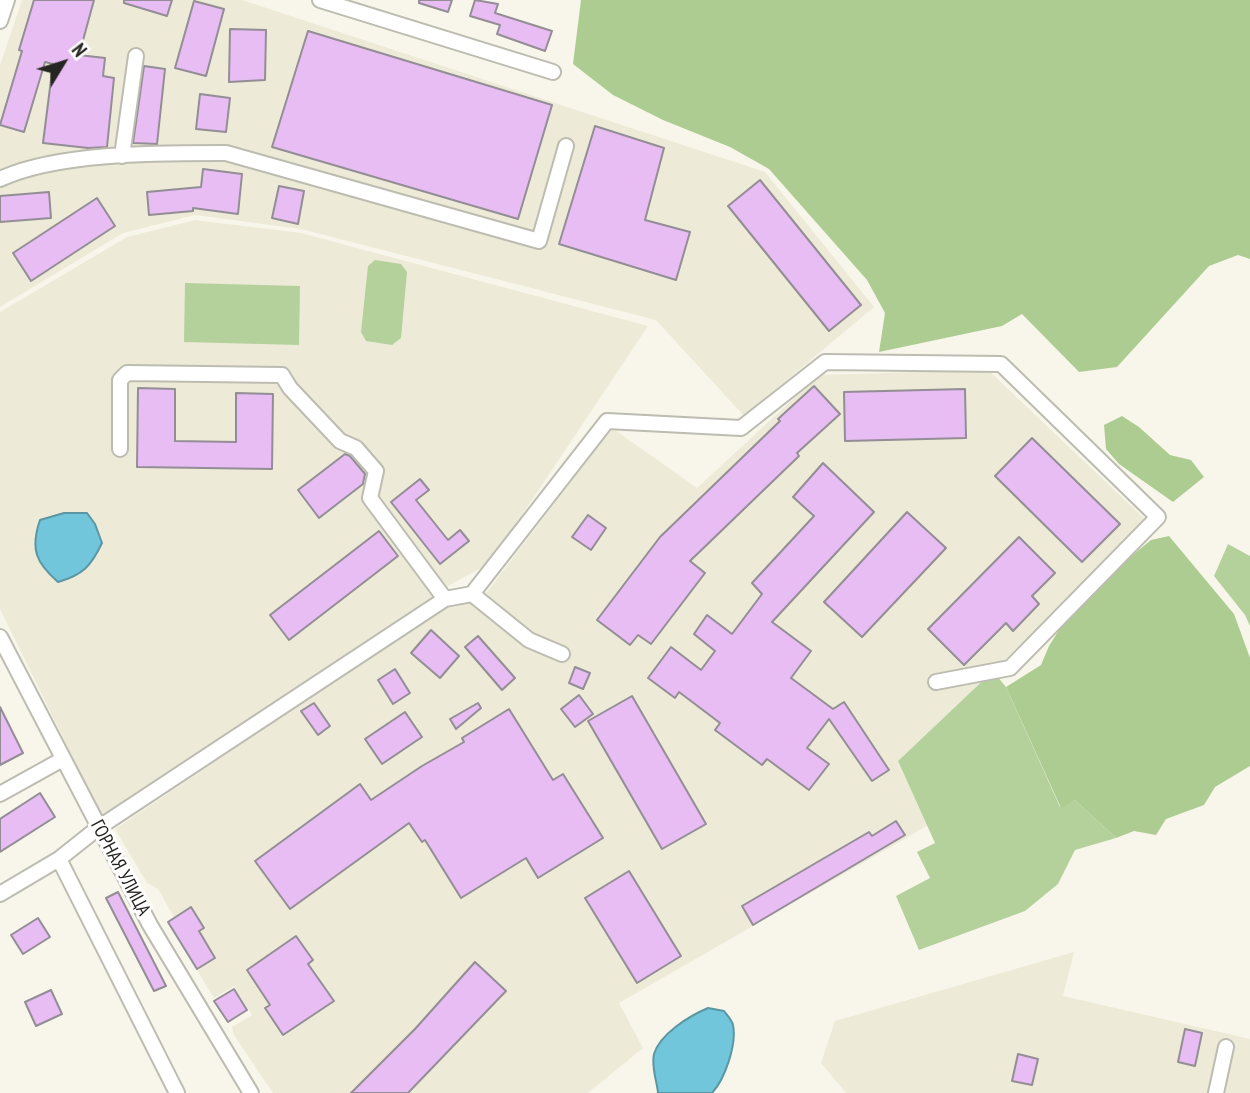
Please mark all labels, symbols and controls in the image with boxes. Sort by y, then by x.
north arrow [28,28,98,98]
text: N [67,39,92,61]
street label: ГОРНАЯ УЛИЦА [85,816,155,920]

